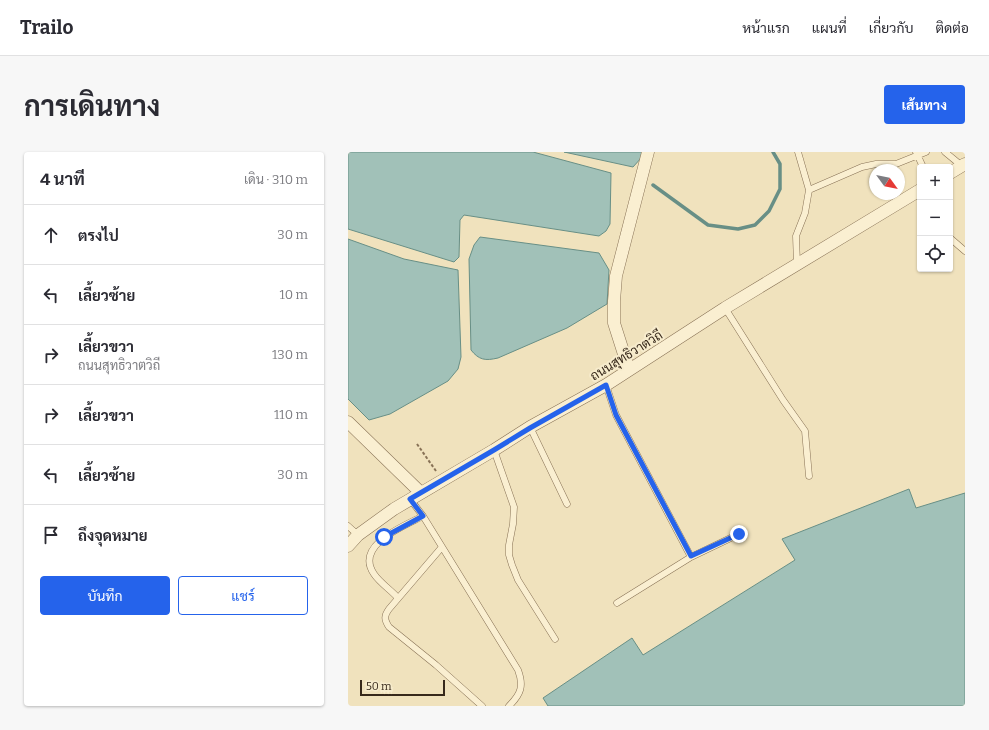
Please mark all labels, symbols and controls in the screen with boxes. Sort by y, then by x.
text: Trailo [20,16,73,39]
text: หน้าแรก [742,20,790,37]
text: แผนที่ [812,20,847,37]
text: เกี่ยวกับ [869,20,913,37]
text: ติดต่อ [935,20,969,37]
button: เส้นทาง [884,85,965,124]
text: การเดินทาง [24,90,160,123]
north arrow [869,164,905,200]
map controls [917,164,953,272]
button: + [917,164,953,200]
text: 4 นาที [40,169,85,190]
text: เดิน · 310 m [244,172,308,187]
button: − [917,200,953,236]
icon: ahead [40,224,62,246]
text: ตรงไป [78,227,119,245]
text: 30 m [277,227,308,242]
button: locate [917,236,953,272]
icon: left [40,284,62,306]
text: เลี้ยวซ้าย [78,287,135,305]
text: 10 m [279,287,308,302]
street label: ถนนสุทธิวาตวิถี [586,326,666,385]
text: เลี้ยวขวา [78,338,134,356]
icon: right [40,344,62,366]
text: 130 m [272,347,308,362]
text: ถนนสุทธิวาตวิถี [78,358,160,373]
icon: right [40,404,62,426]
text: เลี้ยวขวา [78,407,134,425]
text: 110 m [274,407,308,422]
icon: left [40,464,62,486]
text: เลี้ยวซ้าย [78,467,135,485]
text: 30 m [277,467,308,482]
icon: arrive [40,524,62,546]
route end [730,525,748,543]
text: ถึงจุดหมาย [78,527,148,545]
route start [375,528,393,546]
button: บันทึก [40,576,170,615]
button: แชร์ [178,576,308,615]
scale bar [360,678,445,697]
text: 50 m [366,680,392,693]

